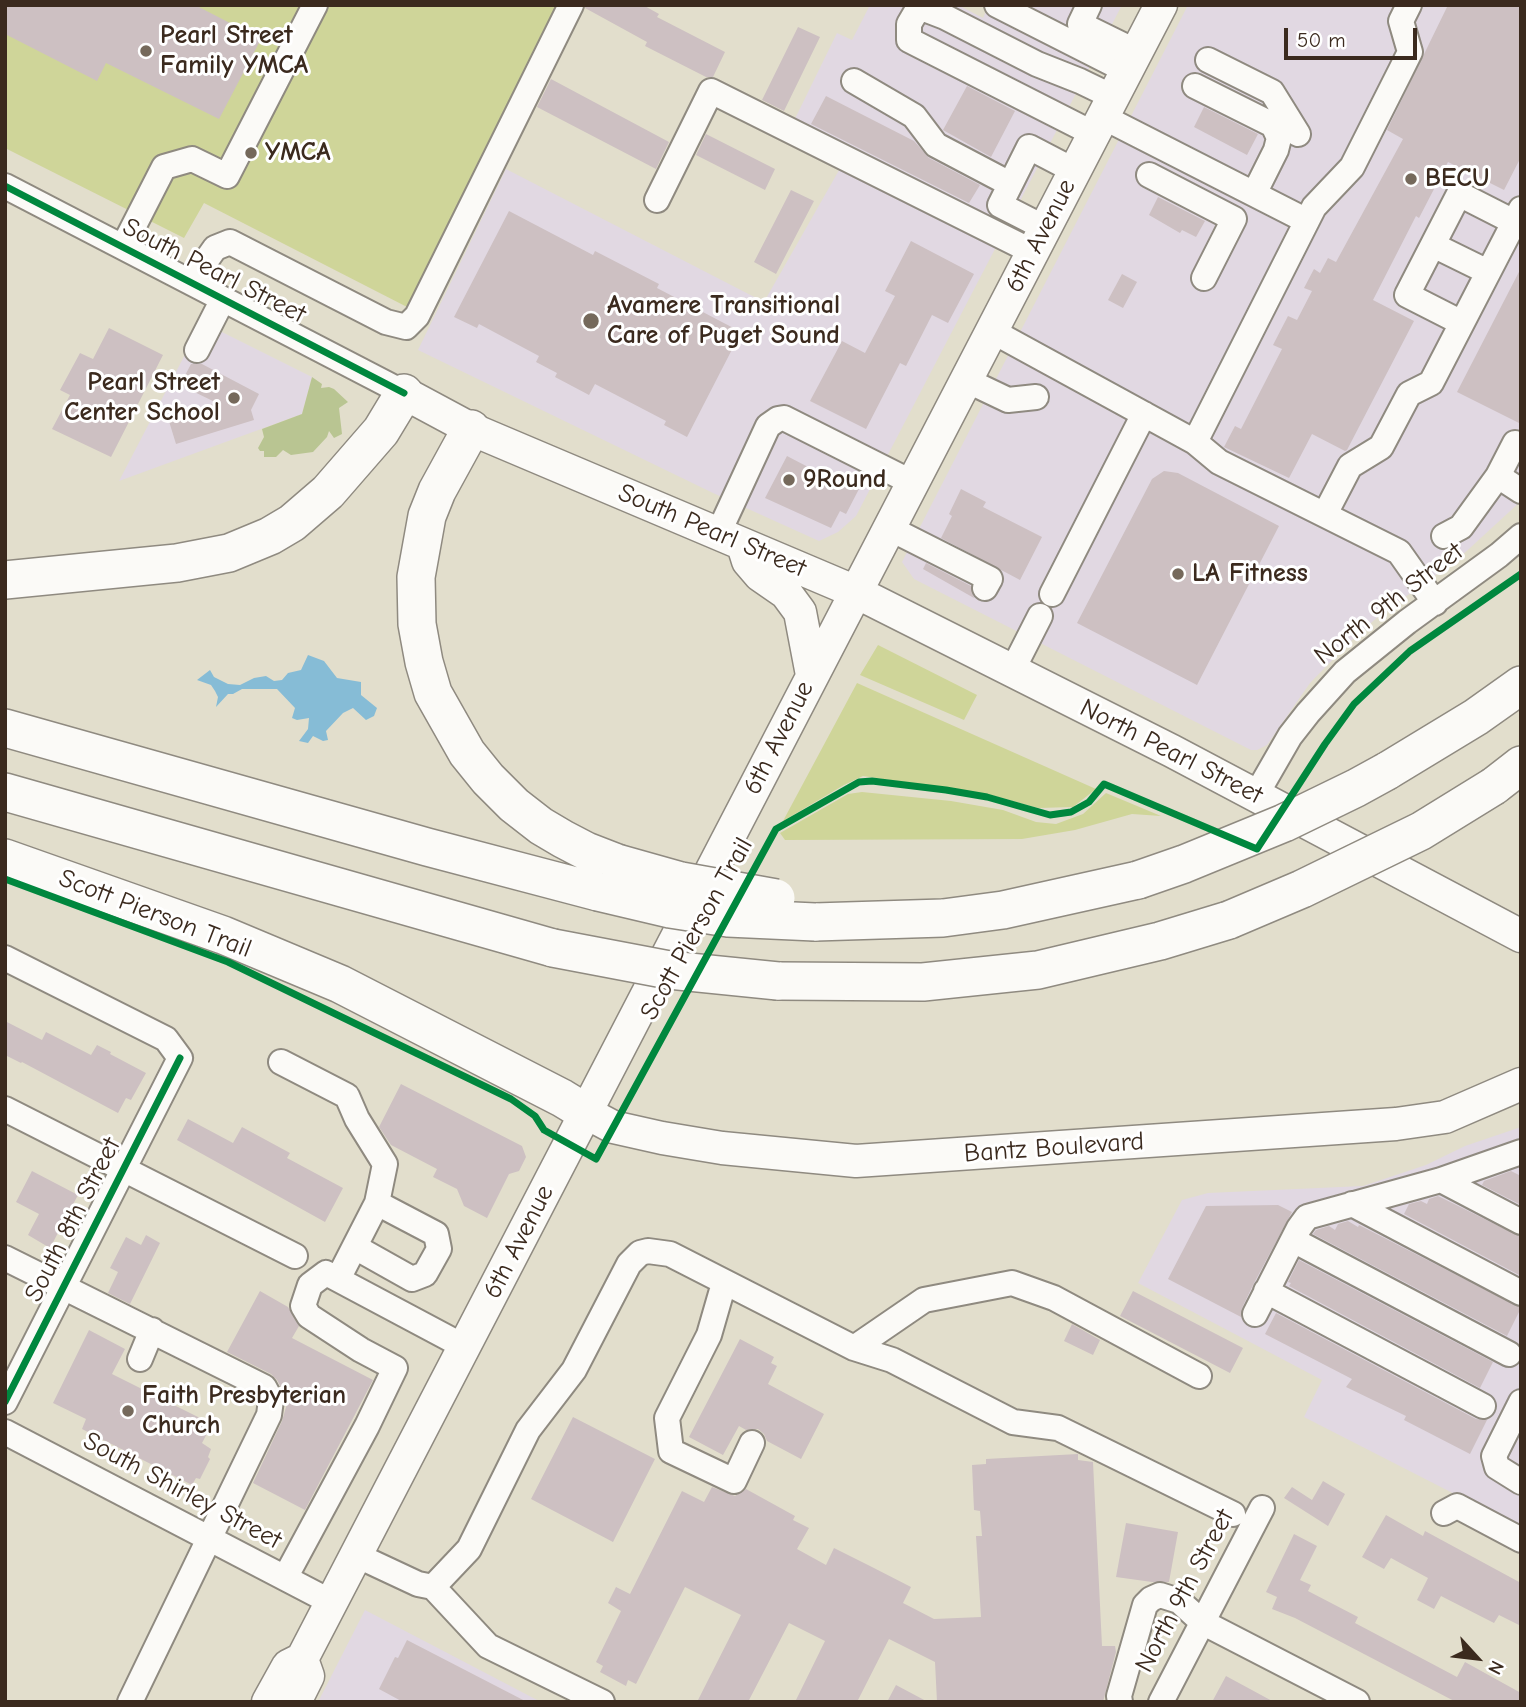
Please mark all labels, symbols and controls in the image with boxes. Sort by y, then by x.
scale bar [1288,14,1421,58]
place label: Pearl Street Family YMCA [160,20,308,82]
text: 50 m [1297,28,1346,52]
marker: Pearl Street Family YMCA [138,43,154,59]
place label: YMCA [265,137,331,169]
marker: YMCA [243,145,259,161]
place label: BECU [1425,163,1489,195]
marker: BECU [1403,171,1419,187]
street label: 6th Avenue [999,174,1083,298]
street label: South Pearl Street [117,211,311,331]
place label: Avamere Transitional Care of Puget Sound [607,290,840,352]
marker: Avamere Transitional Care of Puget Sound [581,311,601,331]
place label: Pearl Street Center School [64,367,220,428]
marker: Pearl Street Center School [226,390,242,406]
place label: 9Round [803,464,886,496]
marker: 9Round [781,472,797,488]
street label: South Pearl Street [613,477,811,585]
street label: North 9th Street [1308,536,1470,672]
place label: LA Fitness [1192,558,1308,590]
marker: LA Fitness [1170,566,1186,582]
street label: 6th Avenue [737,676,821,800]
street label: North Pearl Street [1074,692,1268,812]
street label: Scott Pierson Trail [634,832,760,1026]
street label: Scott Pierson Trail [54,863,256,965]
street label: Bantz Boulevard [963,1126,1145,1170]
street label: South 8th Street [18,1133,128,1307]
street label: 6th Avenue [477,1180,561,1304]
place label: Faith Presbyterian Church [142,1380,346,1442]
marker: Faith Presbyterian Church [120,1403,136,1419]
street label: South Shirley Street [78,1426,286,1556]
street label: North 9th Street [1129,1504,1241,1678]
north arrow [1442,1623,1512,1693]
text: N [1483,1657,1508,1678]

